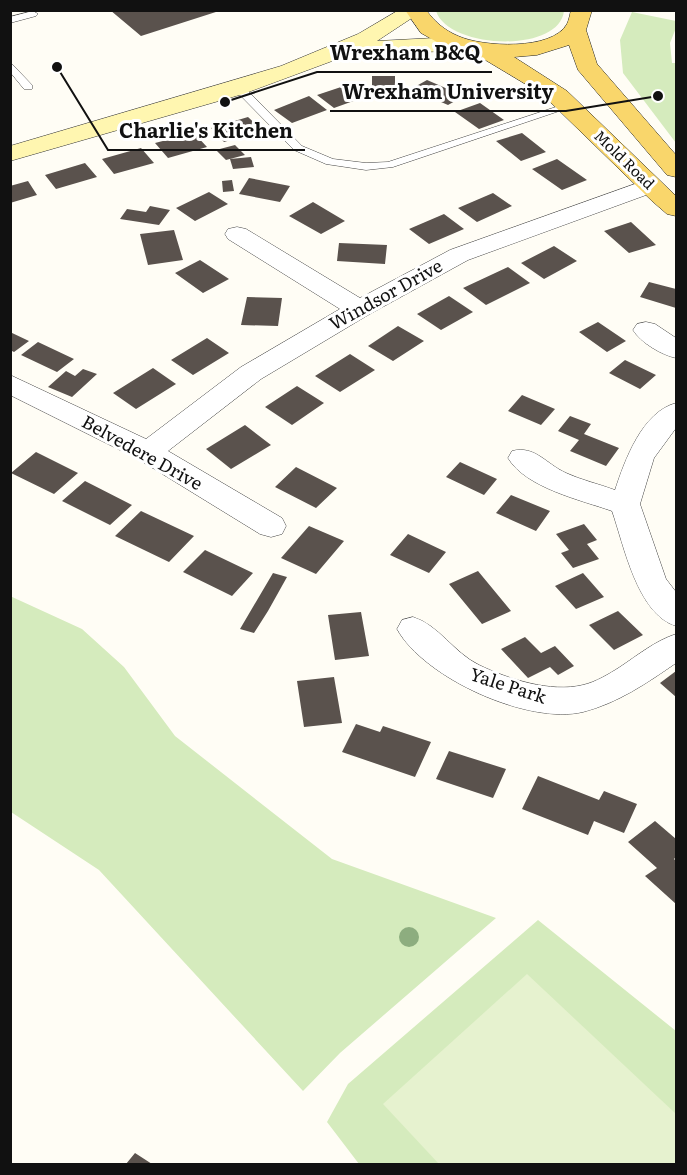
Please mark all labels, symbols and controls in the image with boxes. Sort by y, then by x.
callout: Wrexham B&Q [317,34,492,72]
text: Wrexham B&Q [330,36,483,66]
callout: Wrexham University [330,73,566,111]
text: Wrexham University [342,75,555,105]
callout: Charlie's Kitchen [108,112,305,150]
text: Charlie's Kitchen [119,114,293,144]
street label: Mold Road [589,124,661,194]
street label: Windsor Drive [324,251,447,336]
street label: Belvedere Drive [77,407,208,496]
street label: Yale Park [467,660,551,710]

